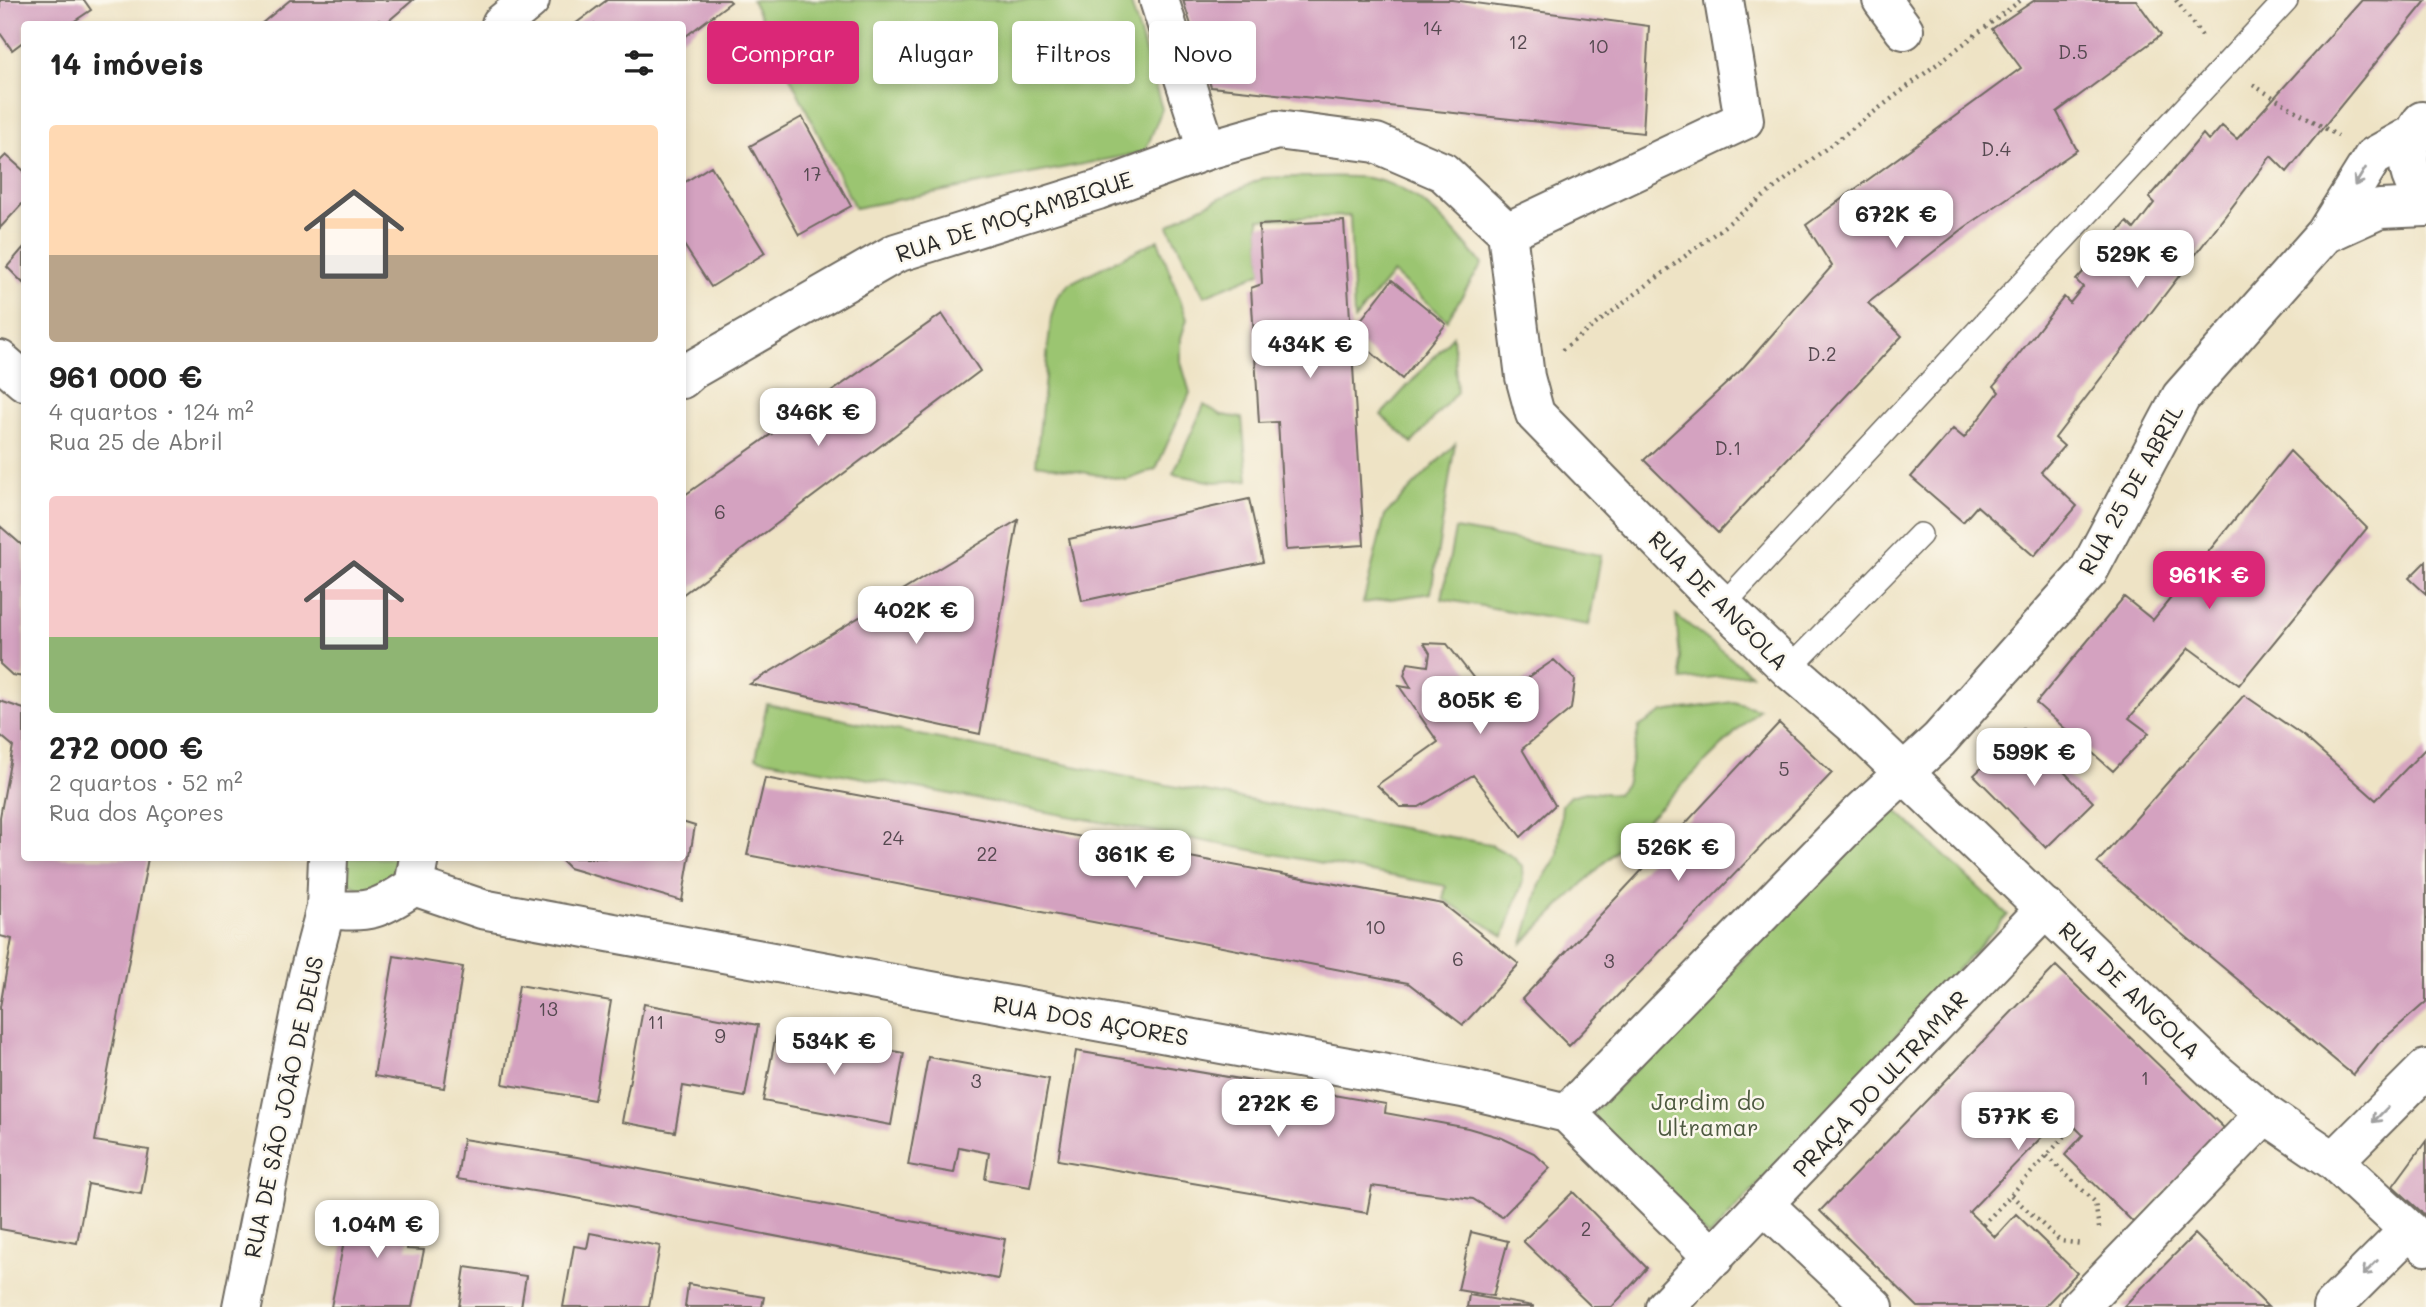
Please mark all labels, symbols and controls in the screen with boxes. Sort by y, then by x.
house number: 14 [1422,15,1442,40]
chip: Comprar [707,21,859,84]
chip: Alugar [873,21,998,84]
chip: Filtros [1012,21,1135,84]
chip: Novo [1149,21,1256,84]
house number: 12 [1508,29,1528,54]
house number: 10 [1588,33,1608,58]
house number: D.5 [2058,39,2088,64]
text: 14 imóveis [49,43,204,83]
icon: filters [620,44,658,82]
house number: D.4 [1981,136,2011,161]
house number: 17 [802,161,822,186]
street label: RUA DE MOÇAMBIQUE [892,163,1136,269]
one-way arrow [2353,166,2367,186]
icon: home [291,171,417,297]
pin: 672K € [1839,190,1953,250]
text: 672K € [1855,198,1937,228]
pin: 529K € [2080,230,2194,290]
text: 529K € [2096,238,2178,268]
pin: 434K € [1253,320,1367,380]
text: 434K € [1267,328,1353,358]
house number: D.2 [1807,341,1837,366]
text: 961 000 € [49,356,202,396]
pin: 346K € [761,388,875,448]
text: 4 quartos · 124 m² [49,396,254,426]
text: 346K € [776,396,860,426]
street label: RUA 25 DE ABRIL [2071,398,2189,580]
text: Rua 25 de Abril [49,426,223,456]
house number: D.1 [1714,435,1742,460]
house number: 6 [714,499,726,524]
street label: RUA DE ANGOLA [1643,524,1795,676]
icon: home [291,542,417,668]
pin: 961K € [2152,552,2266,611]
text: 961K € [2169,559,2249,589]
pin: 402K € [859,586,973,646]
text: 402K € [874,594,958,624]
pin: 805K € [1423,676,1537,736]
text: 805K € [1438,684,1522,714]
text: 272 000 € [49,727,203,767]
pin: 599K € [1977,728,2091,788]
text: 599K € [1992,736,2076,766]
house number: 5 [1778,756,1790,781]
text: 2 quartos · 52 m² [49,767,243,797]
text: Rua dos Açores [49,797,224,827]
pin: 526K € [1621,824,1735,883]
house number: 24 [882,825,904,850]
pin: 361K € [1078,830,1192,890]
text: 526K € [1637,831,1719,861]
text: 361K € [1095,838,1175,868]
house number: 22 [976,841,998,866]
house number: 10 [1365,914,1385,939]
street label: RUA DE ANGOLA [2053,915,2207,1065]
house number: 6 [1452,946,1464,971]
house number: 3 [1603,948,1615,973]
street label: RUA DE SÃO JOÃO DE DEUS [236,953,330,1261]
street label: PRAÇA DO ULTRAMAR [1786,983,1974,1183]
street label: RUA DOS AÇORES [991,988,1191,1052]
house number: 13 [538,996,558,1021]
house number: 11 [648,1009,665,1034]
pin: 534K € [777,1018,891,1077]
house number: 9 [714,1023,726,1048]
text: 534K € [792,1025,876,1055]
house number: 1 [2141,1065,2149,1090]
house number: 3 [970,1068,982,1093]
pin: 272K € [1221,1080,1335,1139]
park label: Jardim do Ultramar [1651,1086,1765,1142]
text: 272K € [1238,1087,1318,1117]
pin: 577K € [1961,1092,2075,1152]
text: 577K € [1977,1100,2059,1130]
one-way arrow [2372,1106,2389,1123]
pin: 1.04M € [312,1200,442,1260]
text: 1.04M € [331,1208,423,1238]
house number: 2 [1581,1216,1591,1241]
one-way arrow [2362,1260,2379,1277]

